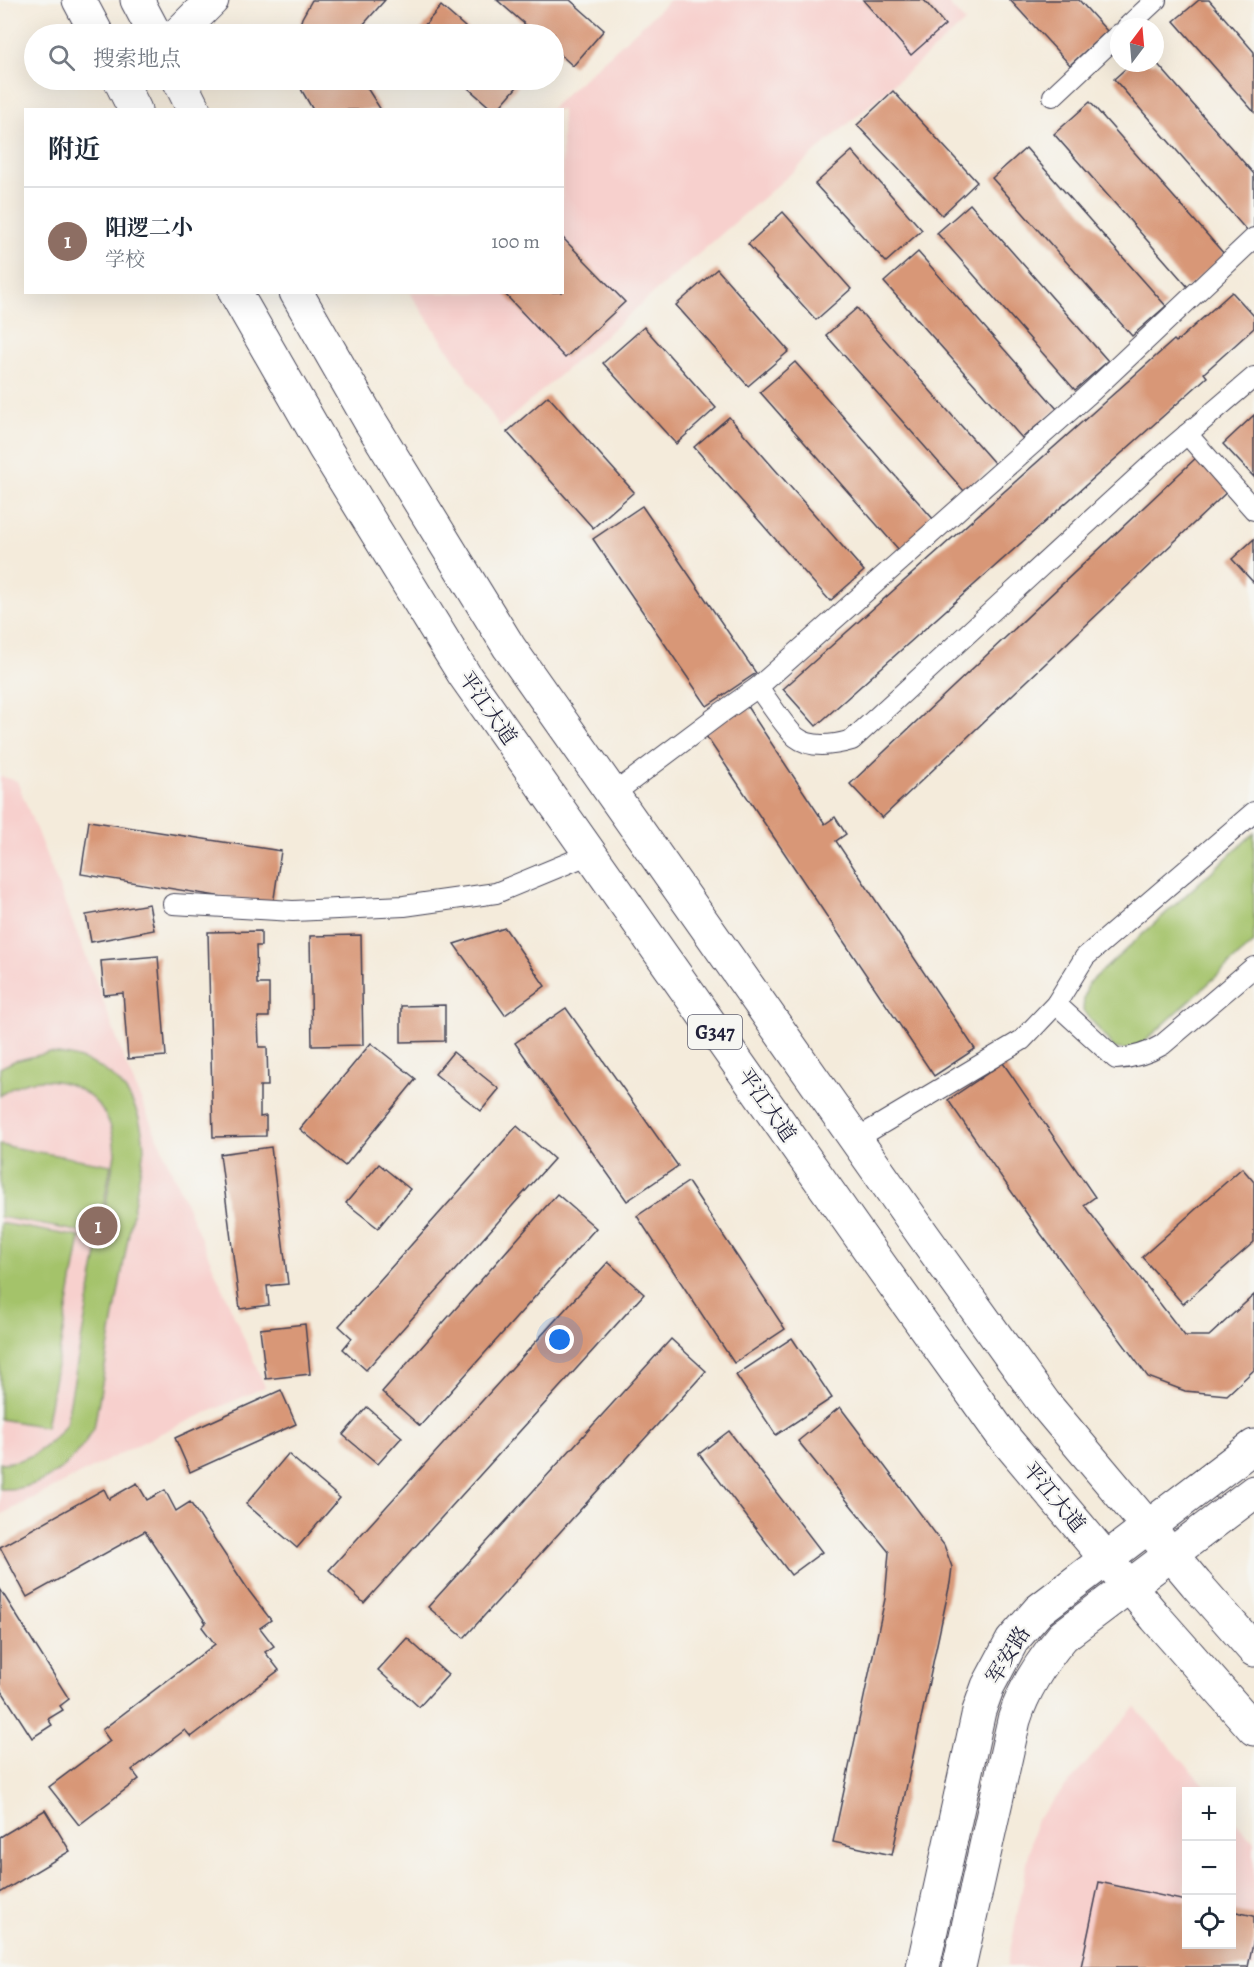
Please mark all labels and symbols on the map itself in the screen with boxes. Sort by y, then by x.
north arrow [1110,18,1164,72]
street label: 平江大道 [452,666,524,750]
road number: G347 [688,1015,742,1049]
street label: 平江大道 [731,1063,803,1147]
pin: 1 [78,1204,118,1248]
your location [545,1325,574,1354]
street label: 平江大道 [1016,1456,1092,1538]
street label: 军安路 [979,1621,1037,1689]

